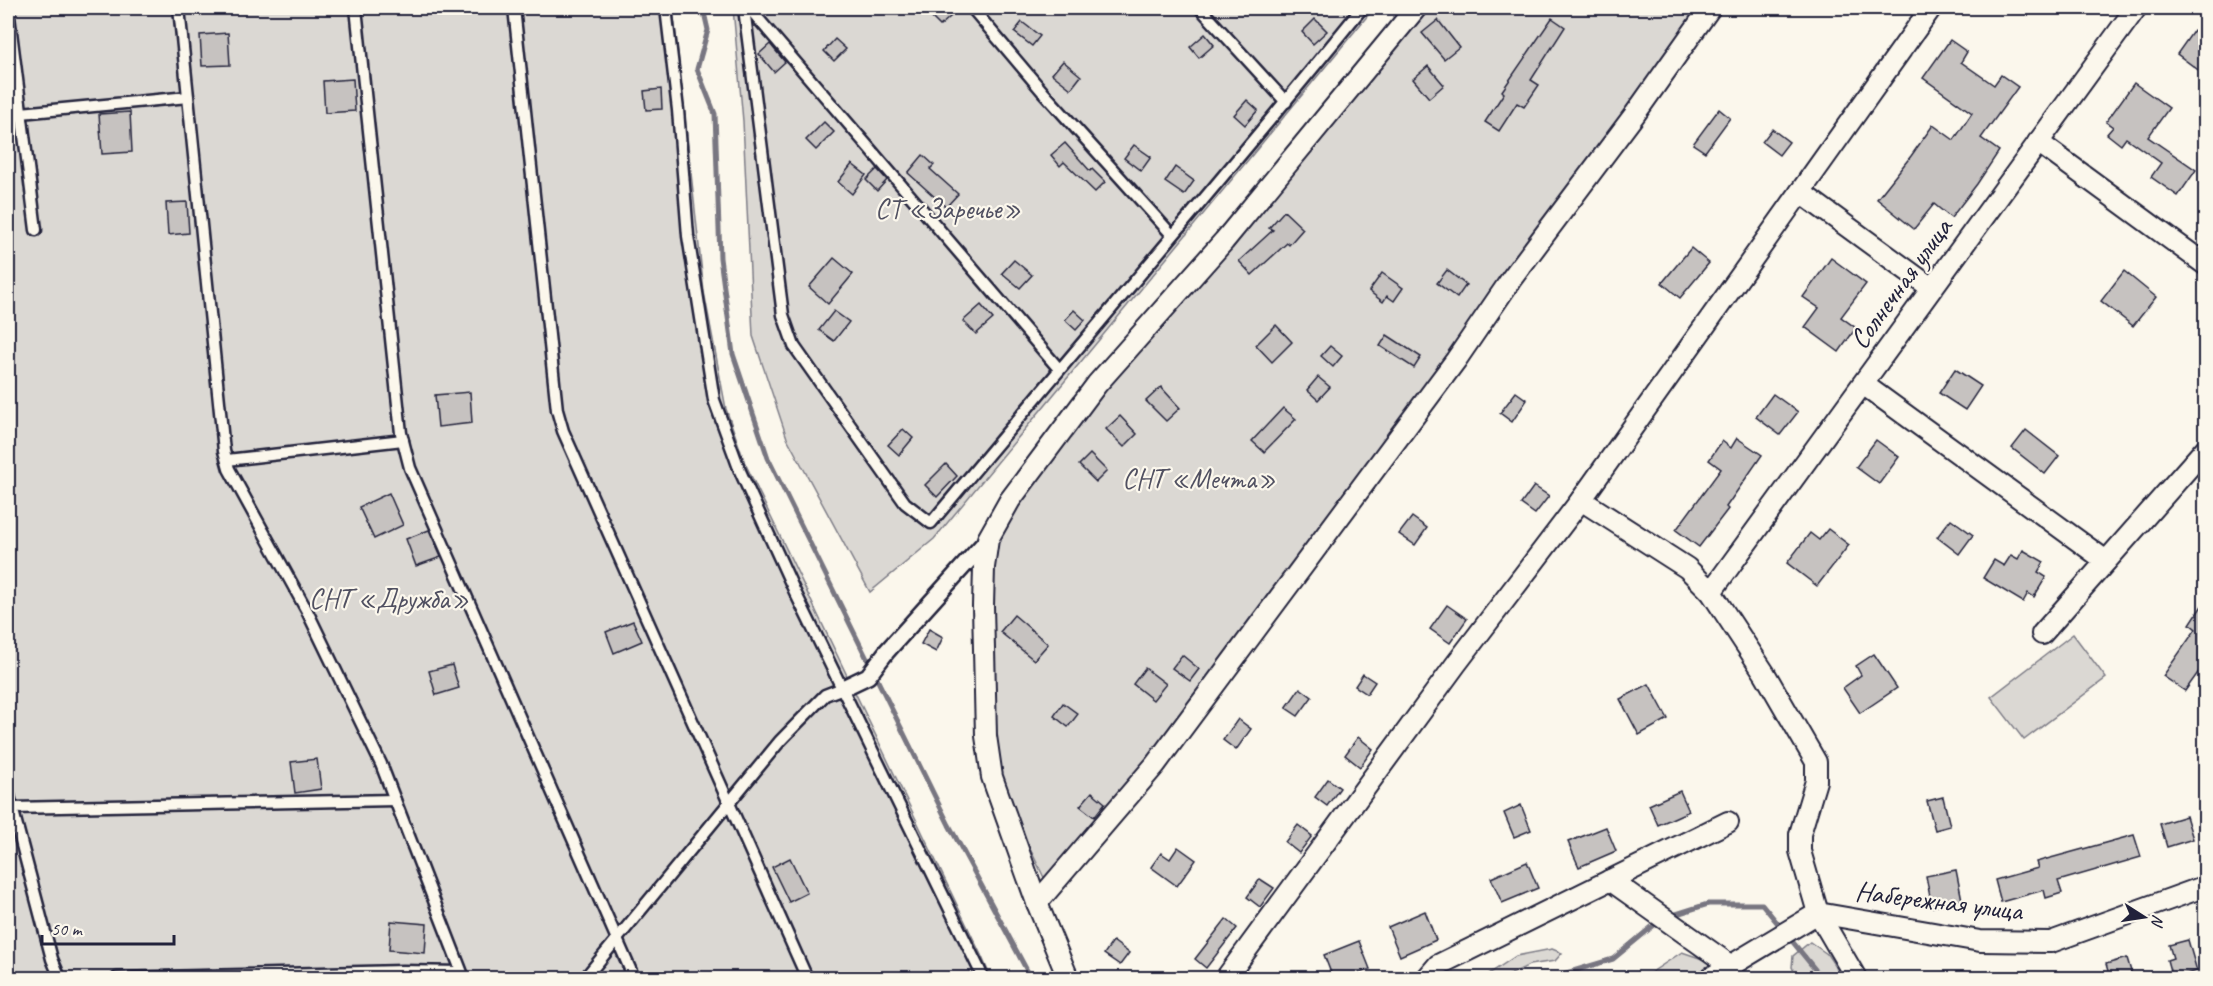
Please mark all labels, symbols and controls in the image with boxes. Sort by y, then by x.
park label: СТ «Заречье» [875,191,1021,226]
street label: Солнечная улица [1841,210,1960,355]
park label: СНТ «Мечта» [1122,461,1276,496]
park label: СНТ «Дружба» [309,581,469,616]
street label: Набережная улица [1853,873,2026,928]
north arrow [2114,887,2174,947]
scale bar [42,908,174,946]
text: N [2146,913,2169,930]
text: 50 m [51,918,84,940]

